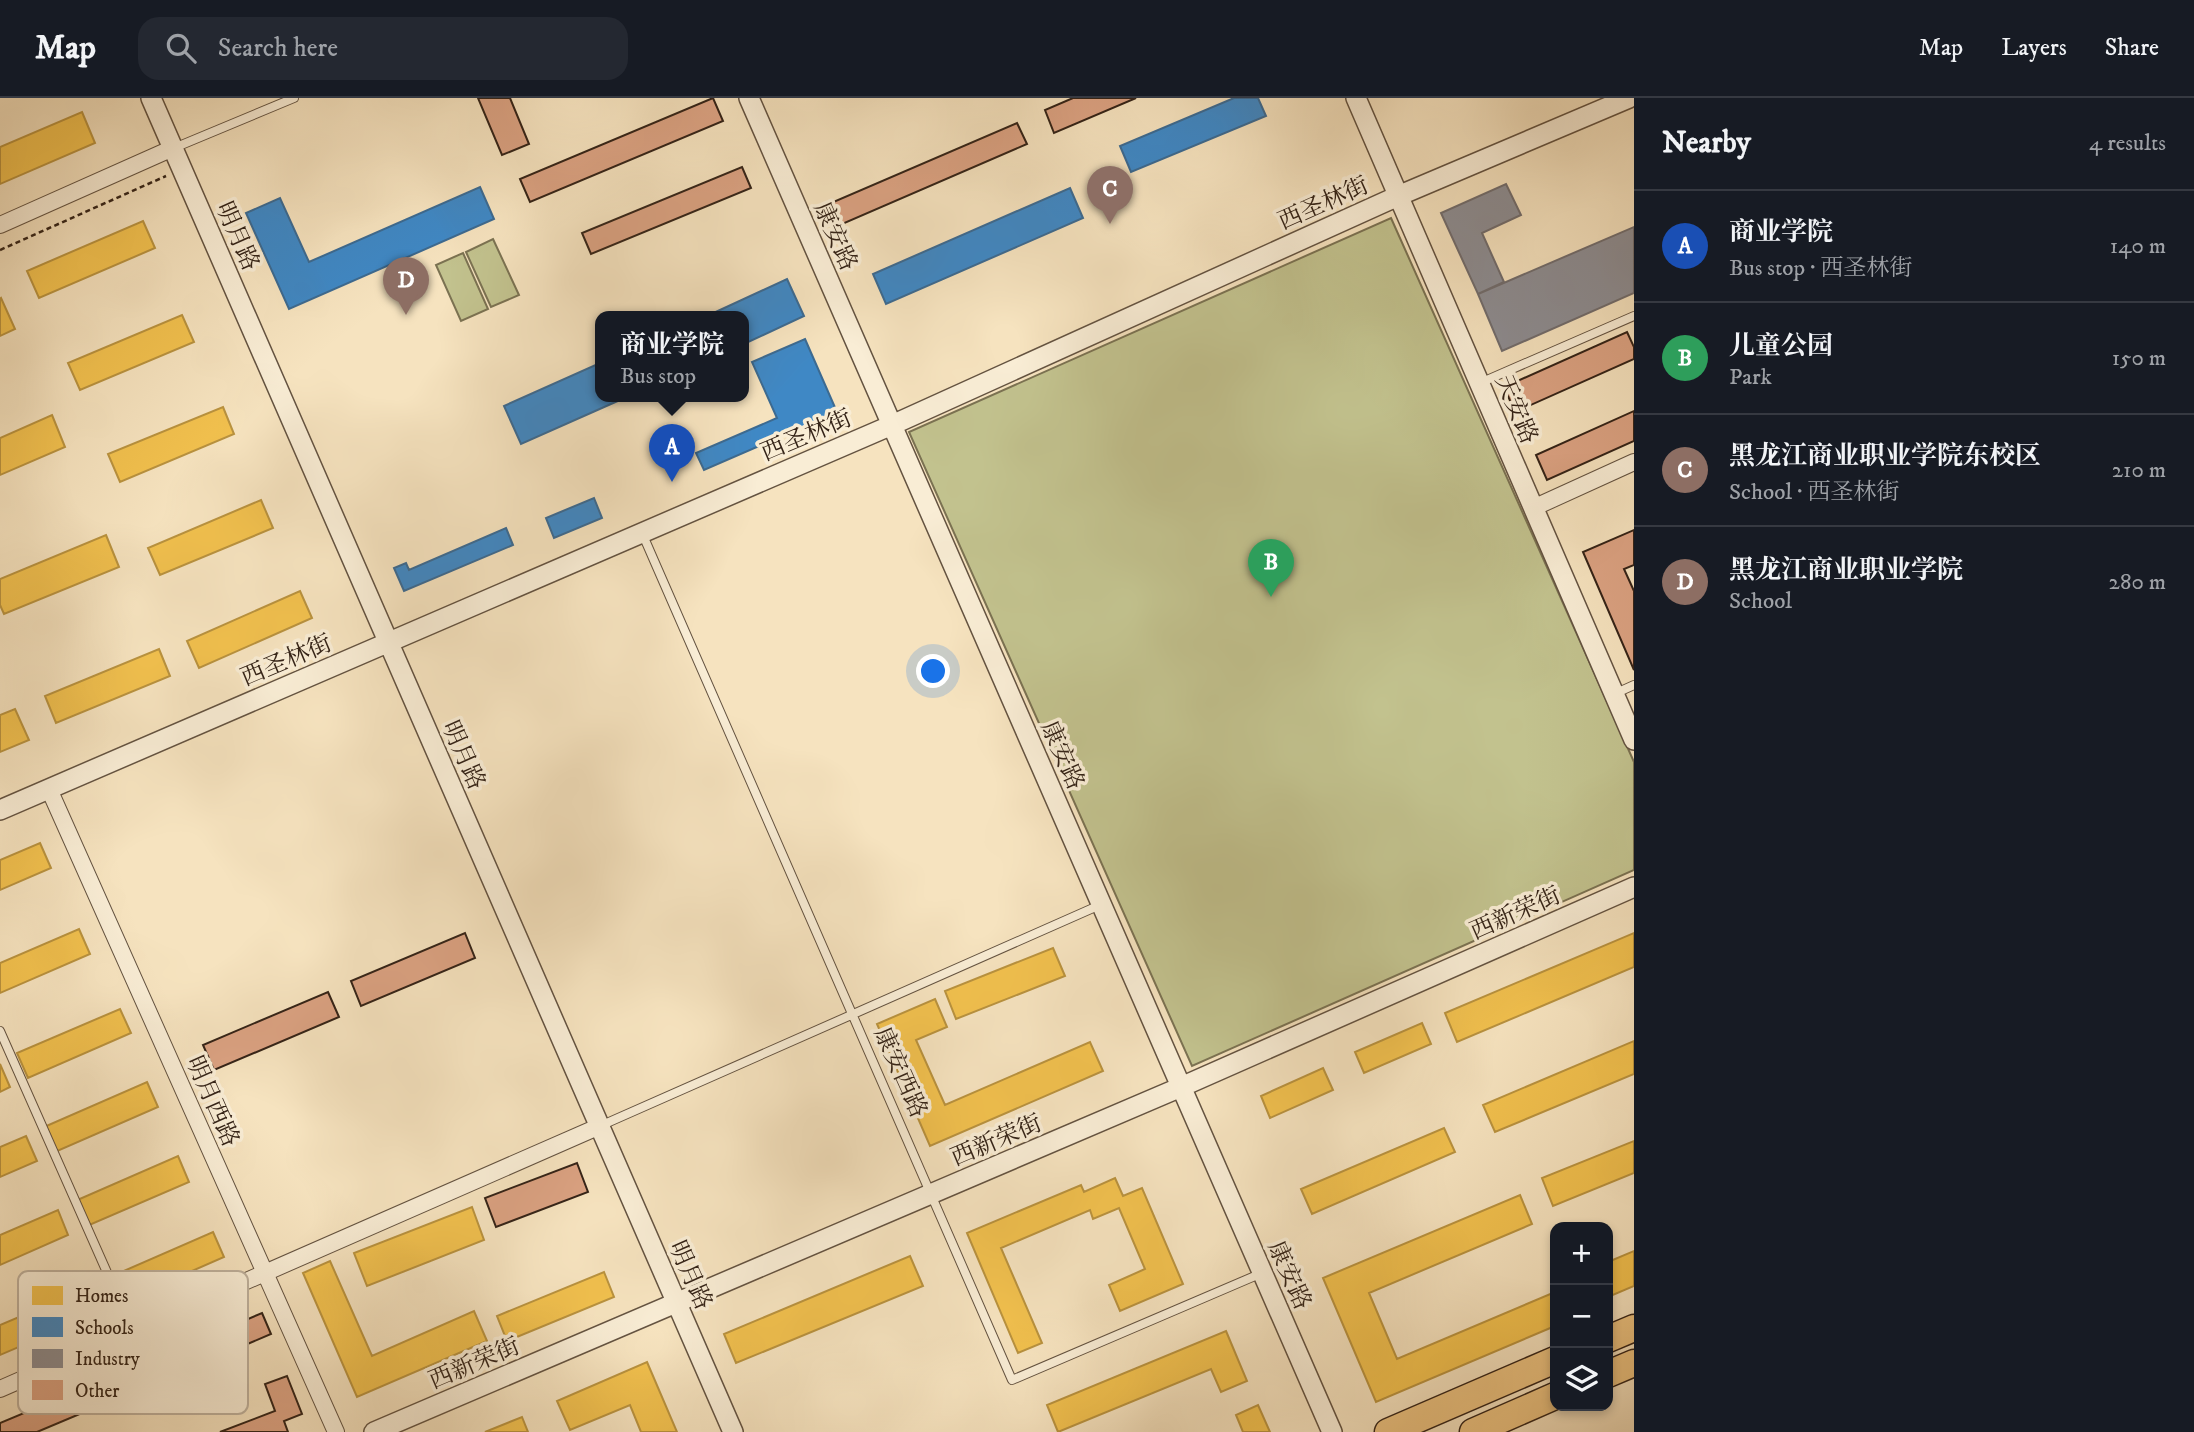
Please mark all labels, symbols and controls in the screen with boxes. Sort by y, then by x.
search box [138,17,628,80]
text: Map [35,28,96,69]
icon: search [162,29,200,67]
text: Search here [218,32,338,65]
text: Map [1919,33,1963,63]
text: Layers [2001,33,2067,63]
text: Share [2105,33,2159,63]
text: Nearby [1662,125,1751,162]
text: 4 results [2089,129,2166,158]
pin: C [1087,166,1133,224]
street label: 西圣林街 [1273,171,1373,237]
street label: 明月路 [209,197,265,275]
street label: 康安路 [807,197,863,275]
text: 商业学院 [1729,216,1833,249]
text: A [1678,232,1692,261]
text: 140 m [2110,232,2166,261]
text: Bus stop · 西圣林街 [1729,254,1912,283]
pin: D [383,257,429,315]
popup [595,311,749,402]
text: 商业学院 [620,329,724,362]
text: 儿童公园 [1729,330,1833,363]
text: B [1678,344,1692,373]
text: 150 m [2112,344,2166,373]
text: Bus stop [620,362,696,391]
text: Park [1729,363,1772,392]
street label: 天安路 [1488,370,1544,448]
street label: 西圣林街 [756,403,856,468]
pin: A [649,424,695,482]
text: 黑龙江商业职业学院东校区 [1729,440,2041,473]
text: C [1677,456,1693,485]
text: 210 m [2112,456,2166,485]
text: School · 西圣林街 [1729,478,1900,507]
pin: B [1248,539,1294,597]
text: 黑龙江商业职业学院 [1729,554,1963,587]
text: D [1676,568,1694,597]
text: 280 m [2109,568,2166,597]
text: School [1729,587,1792,616]
street label: 西圣林街 [236,628,336,693]
your location [916,654,950,688]
street label: 明月路 [435,716,491,794]
street label: 康安路 [1034,716,1090,794]
street label: 西新荣街 [1465,881,1565,947]
street label: 康安西路 [867,1022,933,1122]
street label: 明月西路 [179,1051,245,1151]
street label: 西新荣街 [946,1108,1046,1173]
map controls [1550,1222,1613,1411]
button: + [1550,1222,1613,1285]
street label: 明月路 [662,1236,718,1314]
street label: 康安路 [1261,1236,1317,1314]
legend [18,1271,248,1414]
text: Homes [75,1285,128,1308]
button: − [1550,1285,1613,1348]
text: Schools [75,1317,134,1340]
street label: 西新荣街 [424,1331,524,1396]
text: Industry [75,1348,141,1371]
button: layers [1550,1348,1613,1411]
text: Other [75,1380,119,1403]

